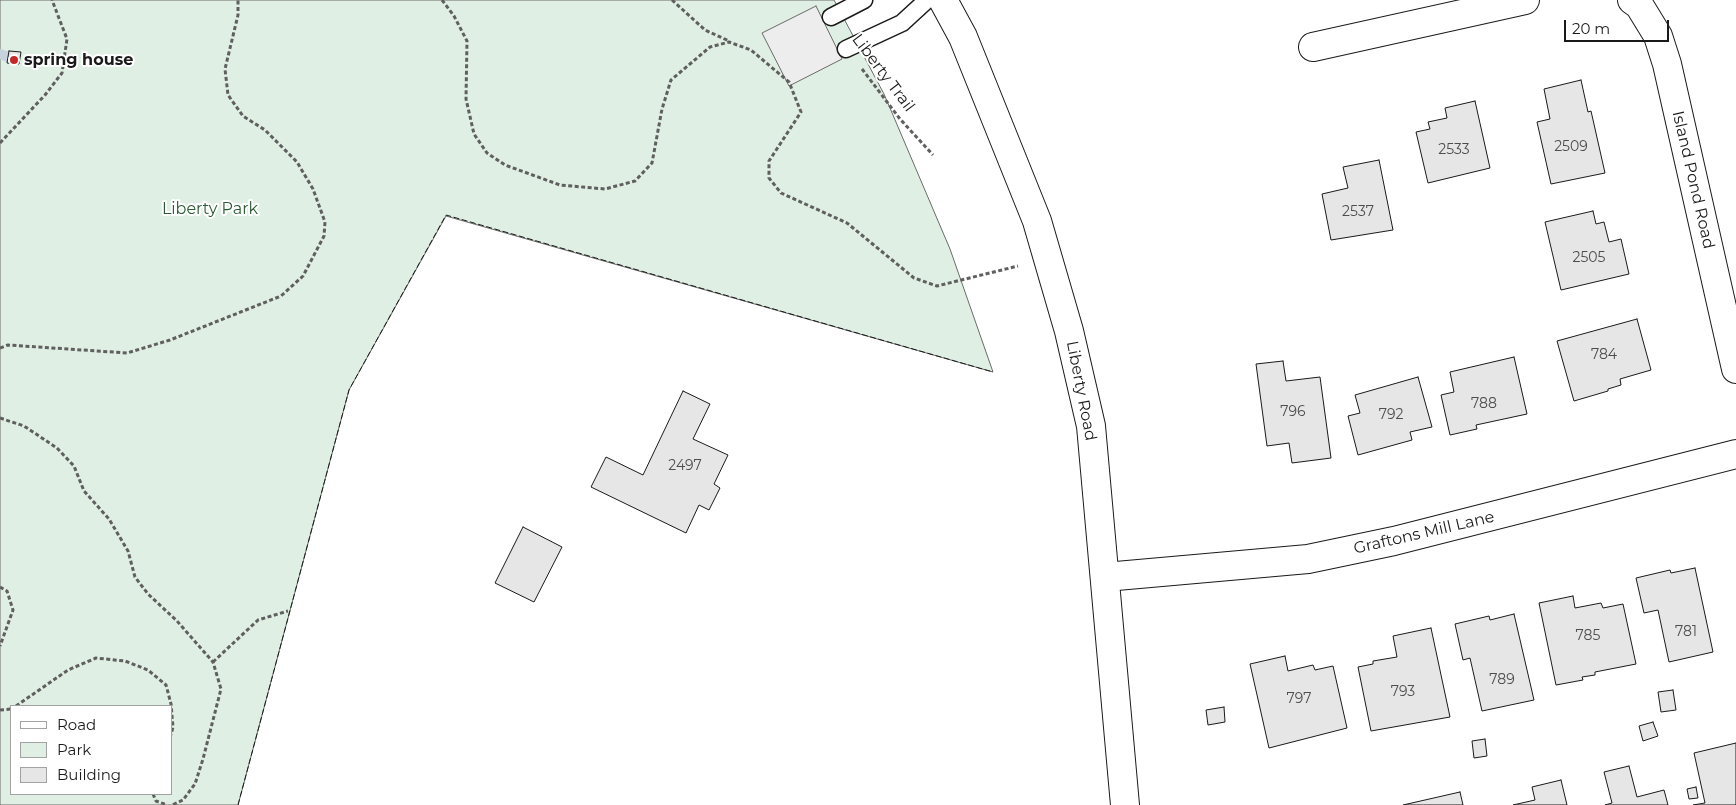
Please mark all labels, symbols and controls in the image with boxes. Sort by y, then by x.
scale bar [1566,10,1671,42]
text: 20 m [1572,19,1610,38]
street label: Liberty Trail [848,30,918,116]
place label: spring house [24,50,133,70]
marker: spring house [8,54,20,66]
street label: Island Pond Road [1668,109,1718,251]
house number: 2509 [1554,139,1588,155]
house number: 2533 [1438,142,1470,158]
park label: Liberty Park [162,199,258,219]
house number: 2537 [1342,204,1374,220]
house number: 2505 [1572,250,1606,266]
street label: Liberty Road [1062,339,1100,443]
house number: 784 [1591,347,1617,363]
house number: 788 [1471,396,1497,412]
house number: 796 [1280,404,1306,420]
house number: 792 [1379,407,1403,423]
house number: 2497 [668,458,702,474]
street label: Graftons Mill Lane [1352,507,1496,559]
house number: 781 [1675,624,1697,640]
house number: 785 [1576,628,1600,644]
house number: 789 [1489,672,1515,688]
house number: 793 [1391,684,1415,700]
house number: 797 [1287,691,1311,707]
legend [10,705,172,795]
text: Road [57,715,96,734]
text: Park [57,740,91,759]
text: Building [57,765,121,784]

